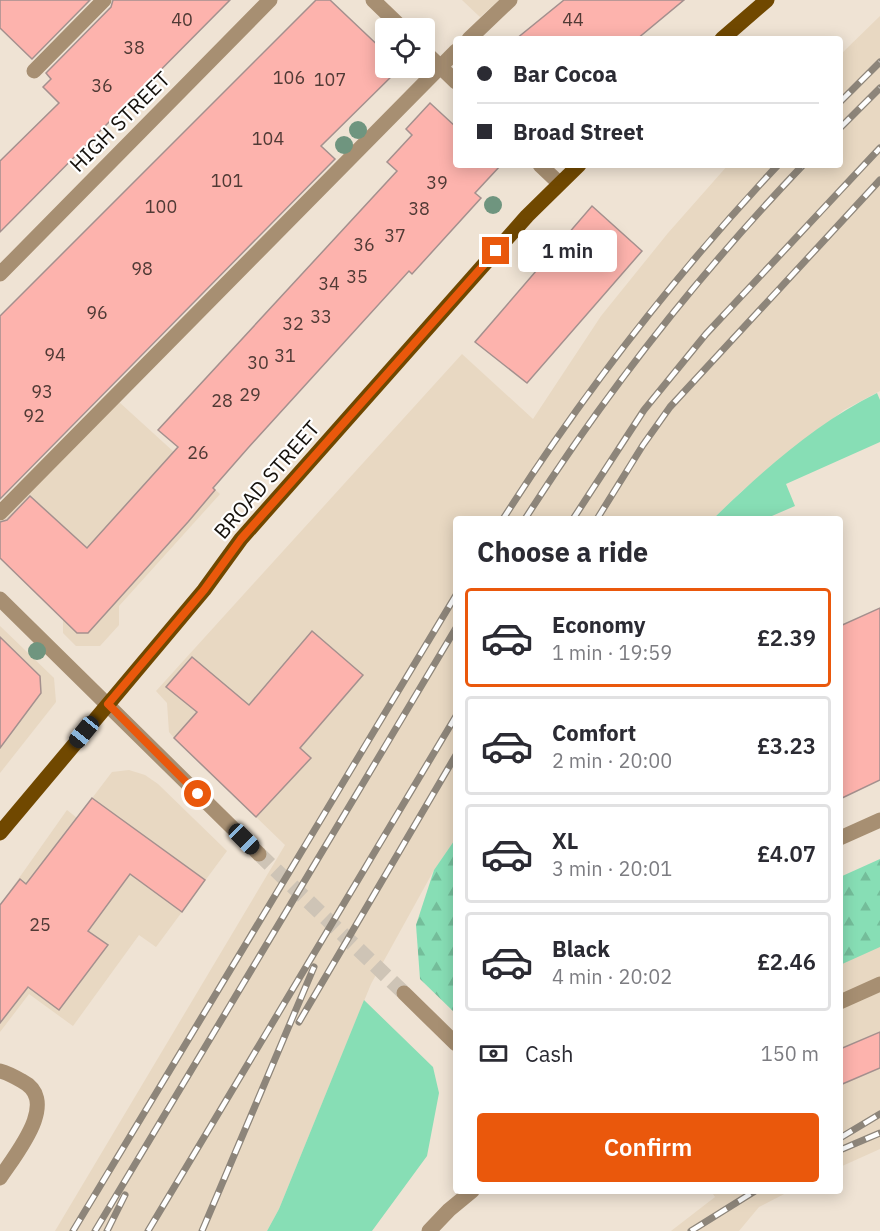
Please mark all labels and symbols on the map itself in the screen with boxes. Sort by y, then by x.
house number: 40 [171,8,193,31]
house number: 44 [562,8,584,31]
house number: 38 [123,36,145,59]
street label: HIGH STREET [63,65,176,178]
house number: 106 [273,66,305,89]
house number: 107 [314,68,346,91]
house number: 36 [91,74,113,97]
house number: 104 [252,127,284,150]
house number: 101 [211,169,243,192]
house number: 39 [426,171,448,194]
house number: 100 [145,195,177,218]
house number: 38 [408,197,430,220]
house number: 37 [384,224,406,247]
callout: 1 min [517,230,616,272]
house number: 36 [353,233,375,256]
route end [482,237,509,264]
house number: 98 [131,257,153,280]
house number: 35 [346,265,368,288]
house number: 34 [318,272,340,295]
house number: 96 [86,301,108,324]
house number: 33 [310,305,332,328]
house number: 32 [282,312,304,335]
house number: 94 [44,343,66,366]
house number: 31 [274,344,296,367]
house number: 30 [247,351,269,374]
house number: 93 [31,380,53,403]
house number: 29 [239,383,261,406]
house number: 28 [211,389,233,412]
house number: 92 [23,404,45,427]
street label: BROAD STREET [207,414,325,544]
house number: 26 [187,441,209,464]
car [66,712,102,752]
route start [184,780,211,807]
car [225,820,263,858]
house number: 25 [29,913,51,936]

